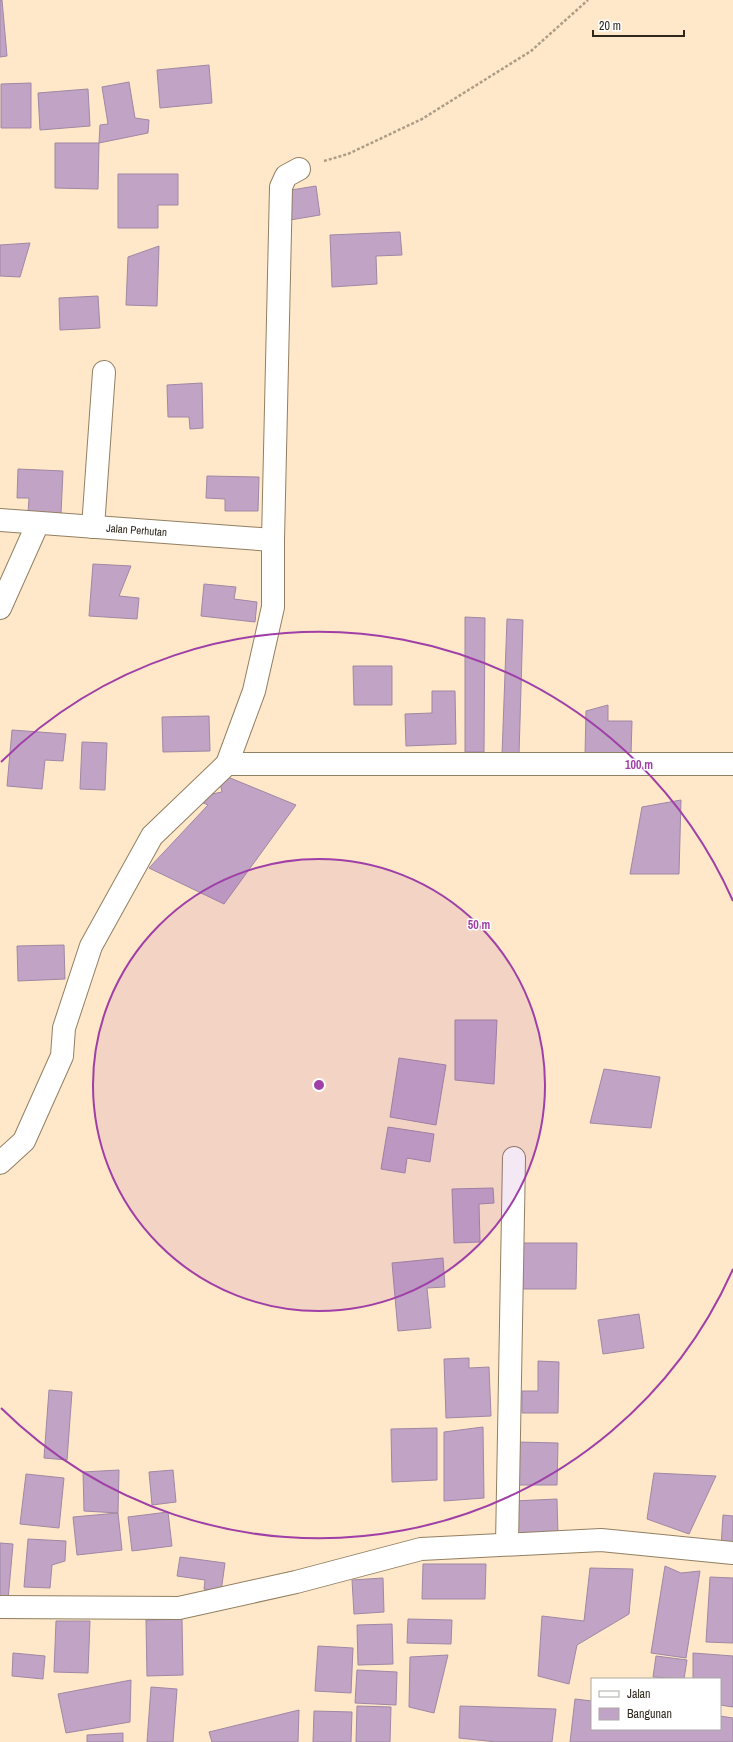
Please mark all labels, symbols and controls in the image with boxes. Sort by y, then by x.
scale bar [593,12,684,38]
text: 20 m [599,18,621,34]
street label: Jalan Perhutan [106,521,167,539]
text: 100 m [625,757,653,773]
text: 50 m [468,917,490,933]
centre of rings [312,1078,326,1092]
legend [591,1678,721,1730]
text: Jalan [627,1686,651,1702]
text: Bangunan [627,1706,672,1722]

